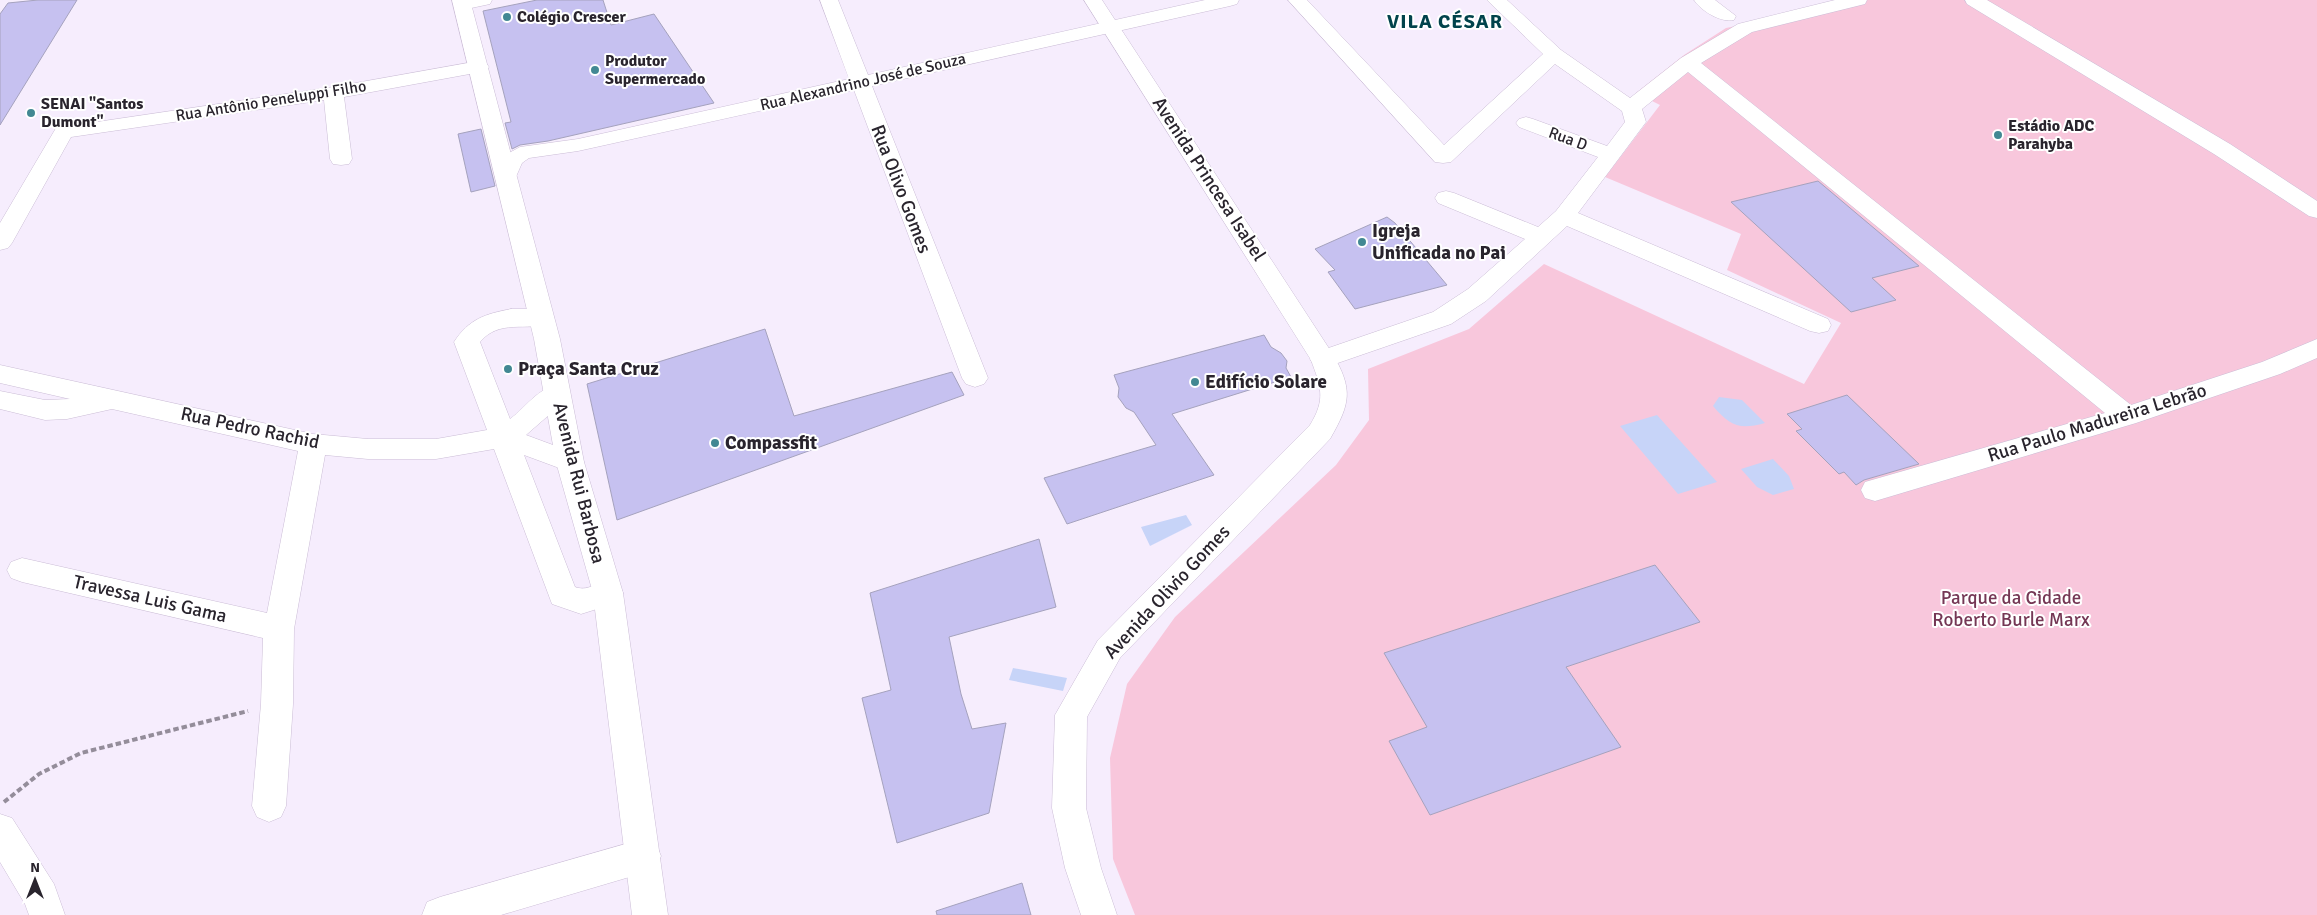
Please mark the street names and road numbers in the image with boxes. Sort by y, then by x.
street label: Rua Alexandrino José de Souza [758,49,968,115]
street label: Rua Antônio Peneluppi Filho [174,76,368,126]
street label: Avenida Princesa Isabel [1147,92,1271,266]
street label: Rua Olivo Gomes [865,121,937,257]
street label: Rua D [1546,123,1590,155]
street label: Rua Paulo Madureira Lebrão [1985,378,2209,468]
street label: Avenida Rui Barbosa [547,400,611,566]
street label: Rua Pedro Rachid [178,402,322,454]
street label: Avenida Olivio Gomes [1099,520,1235,664]
street label: Travessa Luis Gama [71,570,229,628]

